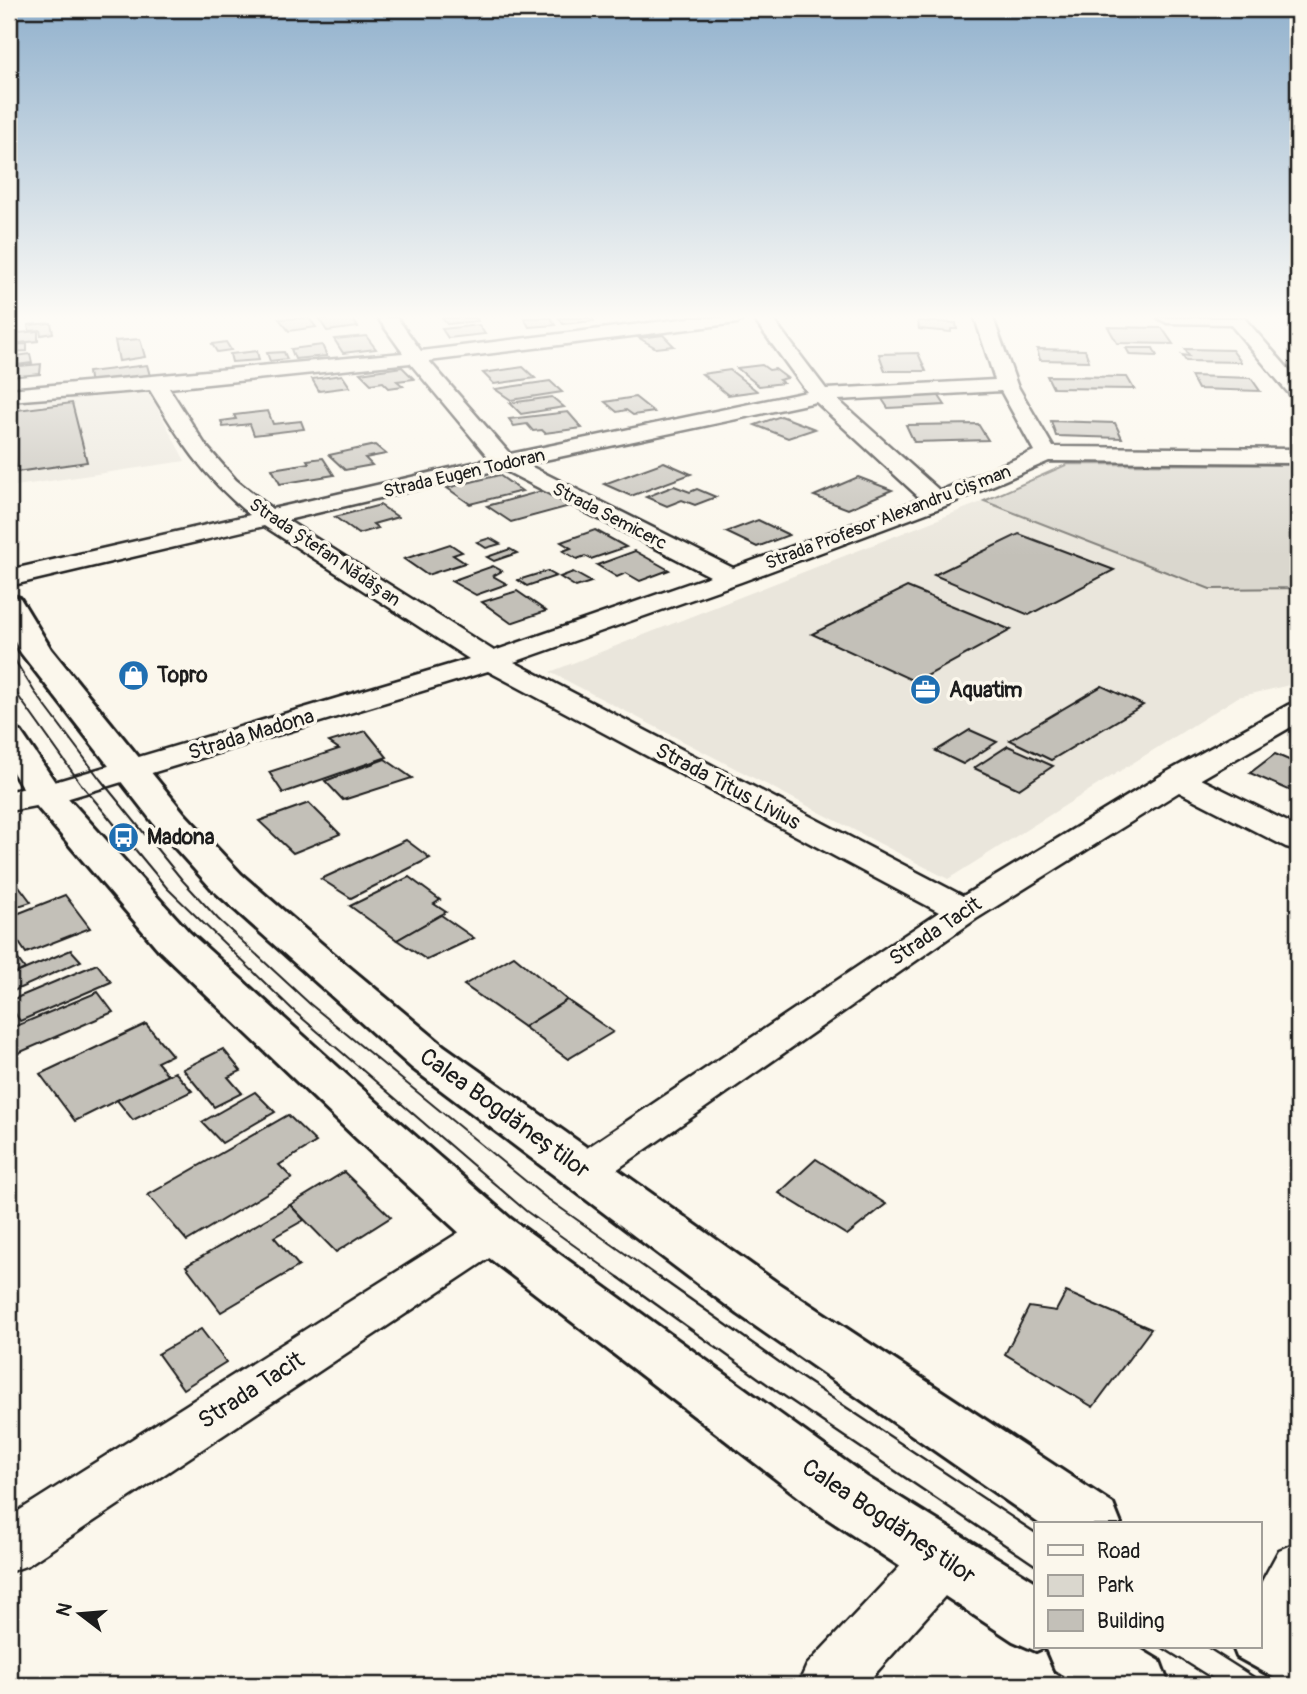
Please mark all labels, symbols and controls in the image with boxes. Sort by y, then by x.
street label: Strada Eugen Todoran [381,444,547,503]
street label: Strada Profesor Alexandru Cișman [762,460,1014,575]
street label: Strada Semicerc [549,478,671,555]
street label: Strada Ștefan Nădășan [245,493,405,612]
shop icon: Topro [117,658,151,692]
place label: Topro [156,662,208,689]
office icon: Aquatim [909,673,943,707]
place label: Aquatim [949,677,1023,704]
street label: Strada Madona [185,703,317,766]
street label: Strada Titus Livius [651,737,805,836]
bus stop icon: Madona [107,820,141,854]
place label: Madona [147,824,215,851]
street label: Strada Tacit [884,890,987,972]
street label: Calea Bogdăneștilor [414,1042,596,1185]
street label: Strada Tacit [193,1345,310,1435]
street label: Calea Bogdăneștilor [796,1452,982,1591]
legend [1034,1522,1262,1648]
text: Road [1097,1538,1141,1565]
text: Park [1097,1572,1134,1599]
north arrow [46,1578,116,1648]
text: N [51,1600,78,1619]
text: Building [1097,1608,1164,1635]

